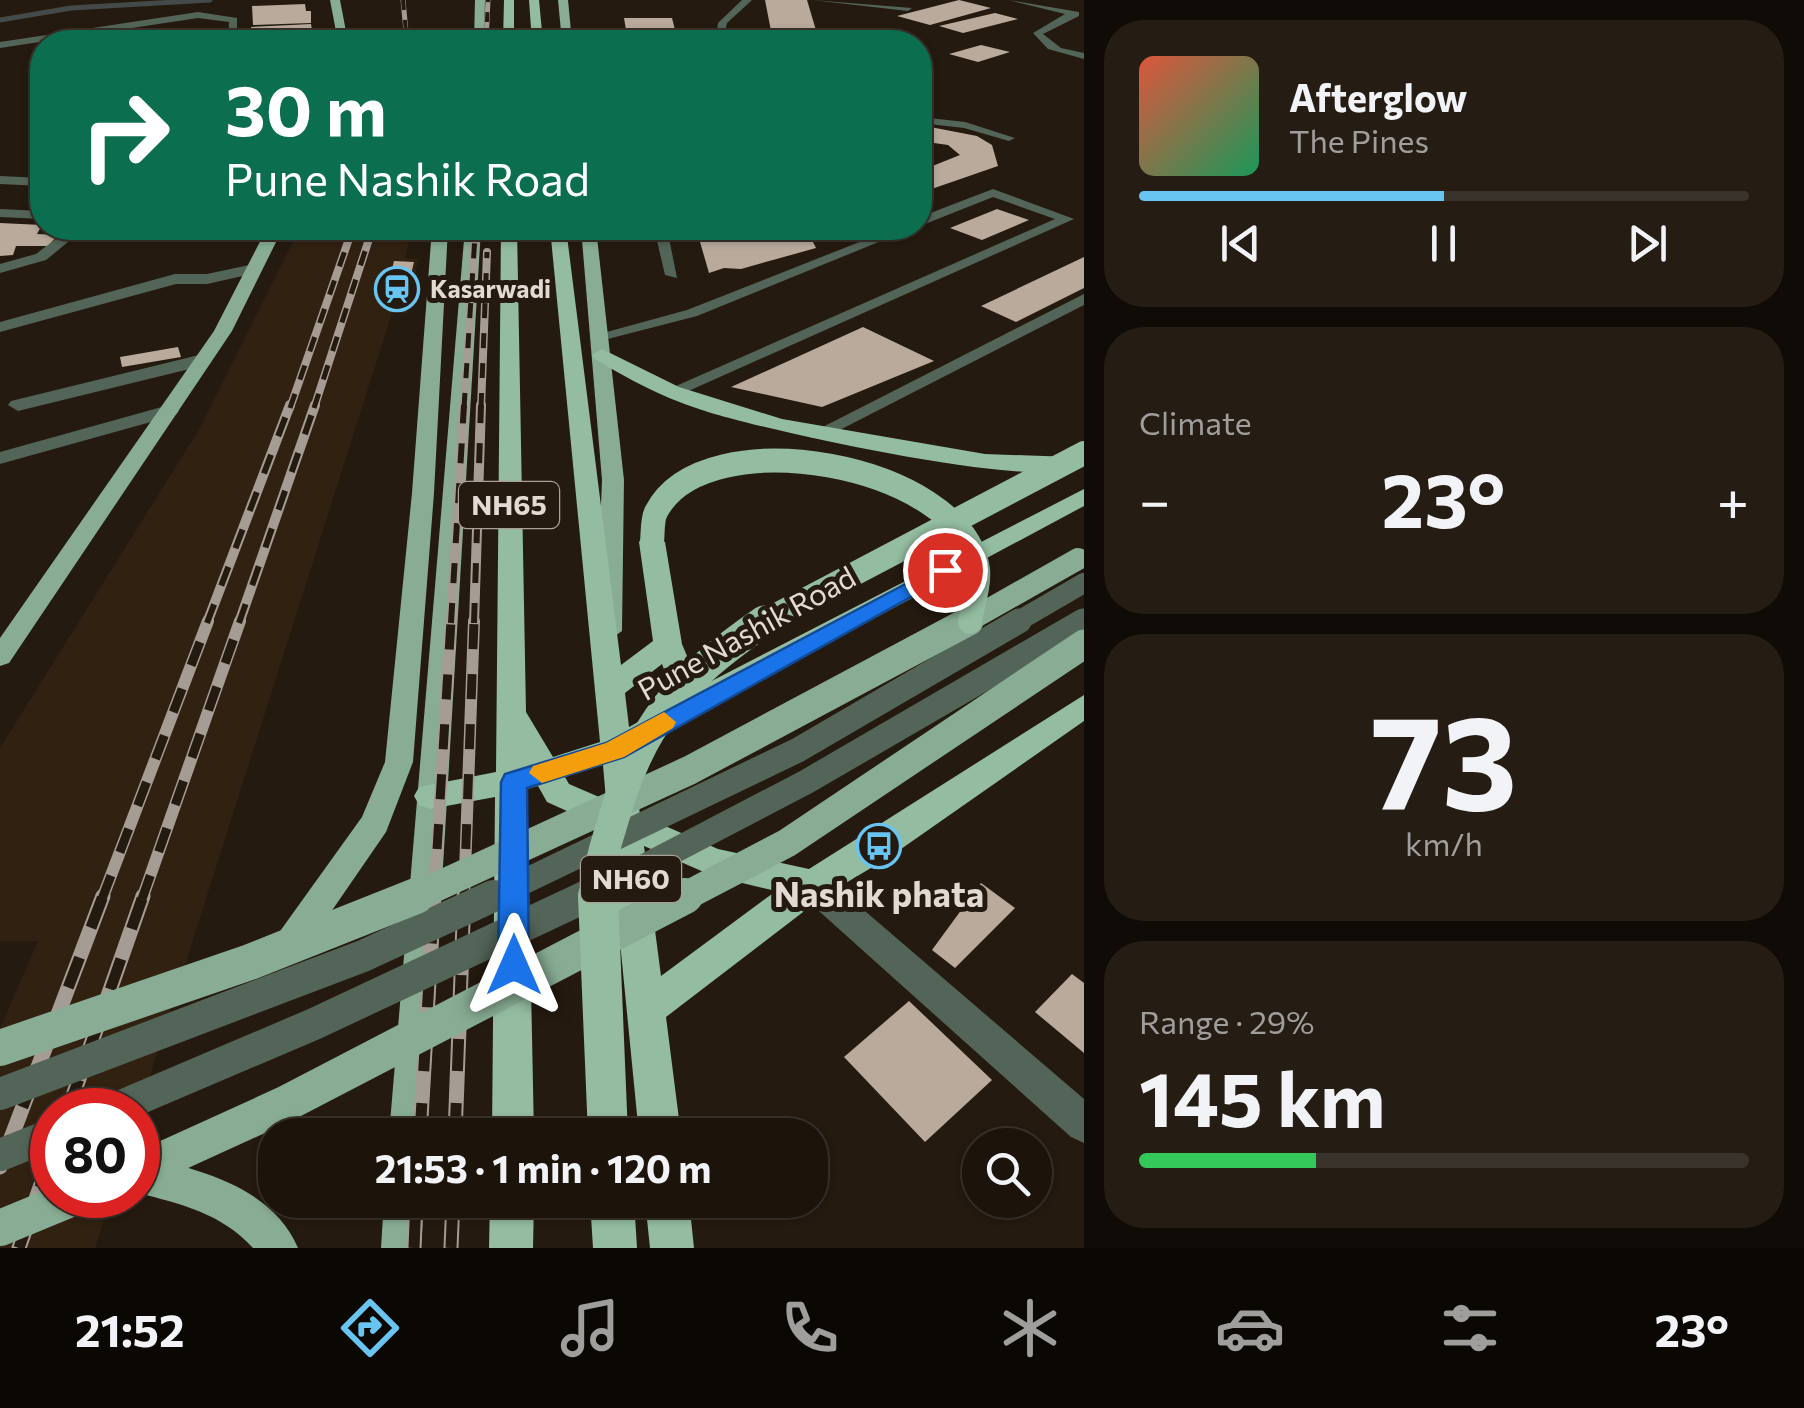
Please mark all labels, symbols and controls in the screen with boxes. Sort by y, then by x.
text: 30 m [225,65,387,150]
icon: right [60,70,190,200]
text: Afterglow [1289,73,1467,120]
text: The Pines [1289,120,1429,160]
text: Pune Nashik Road [225,150,590,205]
icon: previous [1213,216,1268,271]
icon: pause [1416,216,1471,271]
icon: next [1620,216,1675,271]
station icon: Kasarwadi [374,266,420,312]
place label: Kasarwadi [430,273,551,303]
text: Climate [1139,402,1252,442]
text: 23° [1382,452,1505,543]
text: − [1139,465,1170,532]
text: + [1717,465,1749,532]
road number: NH65 [459,482,559,528]
pin [903,528,988,613]
icon: arrive [918,543,973,598]
street label: Pune Nashik Road [630,557,861,707]
text: 73 [1370,678,1518,837]
bus stop icon: Nashik phata [856,823,902,869]
text: km/h [1405,823,1483,863]
road number: NH60 [581,856,681,902]
place label: Nashik phata [774,871,984,914]
position arrow [462,913,566,1017]
text: Range · 29% [1139,1001,1314,1041]
text: 145 km [1139,1051,1386,1142]
speed limit sign: 80 [30,1088,160,1218]
map controls [962,1128,1052,1218]
button: search [962,1128,1052,1218]
text: 21:53 · 1 min · 120 m [375,1144,711,1191]
icon: directions [335,1293,405,1363]
icon: music [555,1293,625,1363]
icon: phone [775,1293,845,1363]
icon: climate [995,1293,1065,1363]
icon: car [1215,1293,1285,1363]
icon: filters [1435,1293,1505,1363]
text: 21:52 [75,1301,185,1356]
text: 23° [1655,1301,1729,1356]

